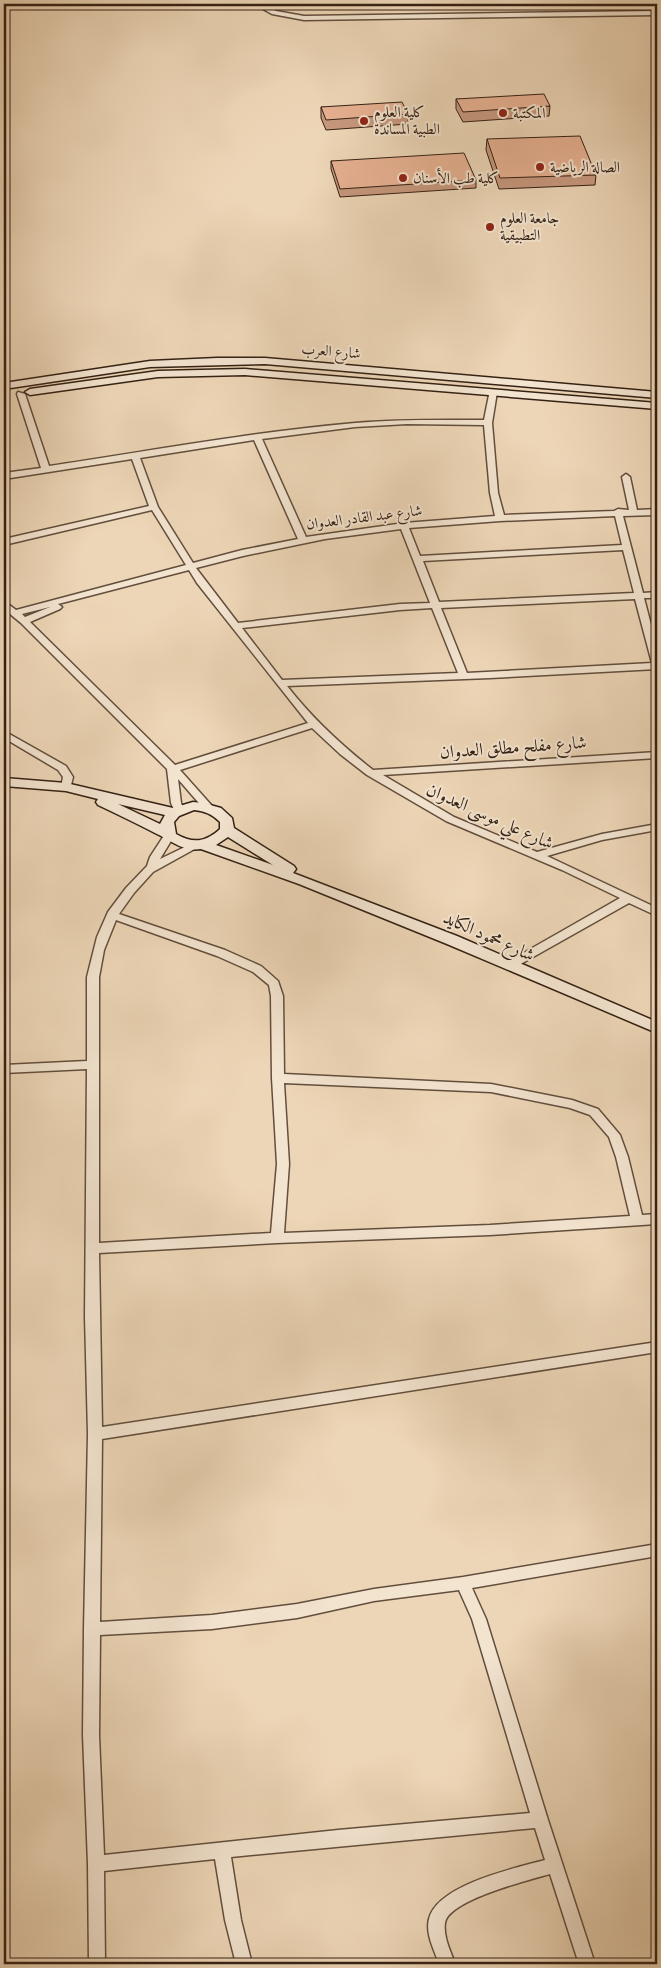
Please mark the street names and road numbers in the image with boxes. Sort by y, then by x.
street label: شارع العرب [300,338,361,367]
street label: شارع عبد القادر العدوان [305,500,424,537]
street label: شارع مفلح مطلق العدوان [439,730,588,768]
street label: شارع علي موسى العدوان [421,777,557,859]
street label: شارع محمود الكايد [438,905,538,970]

